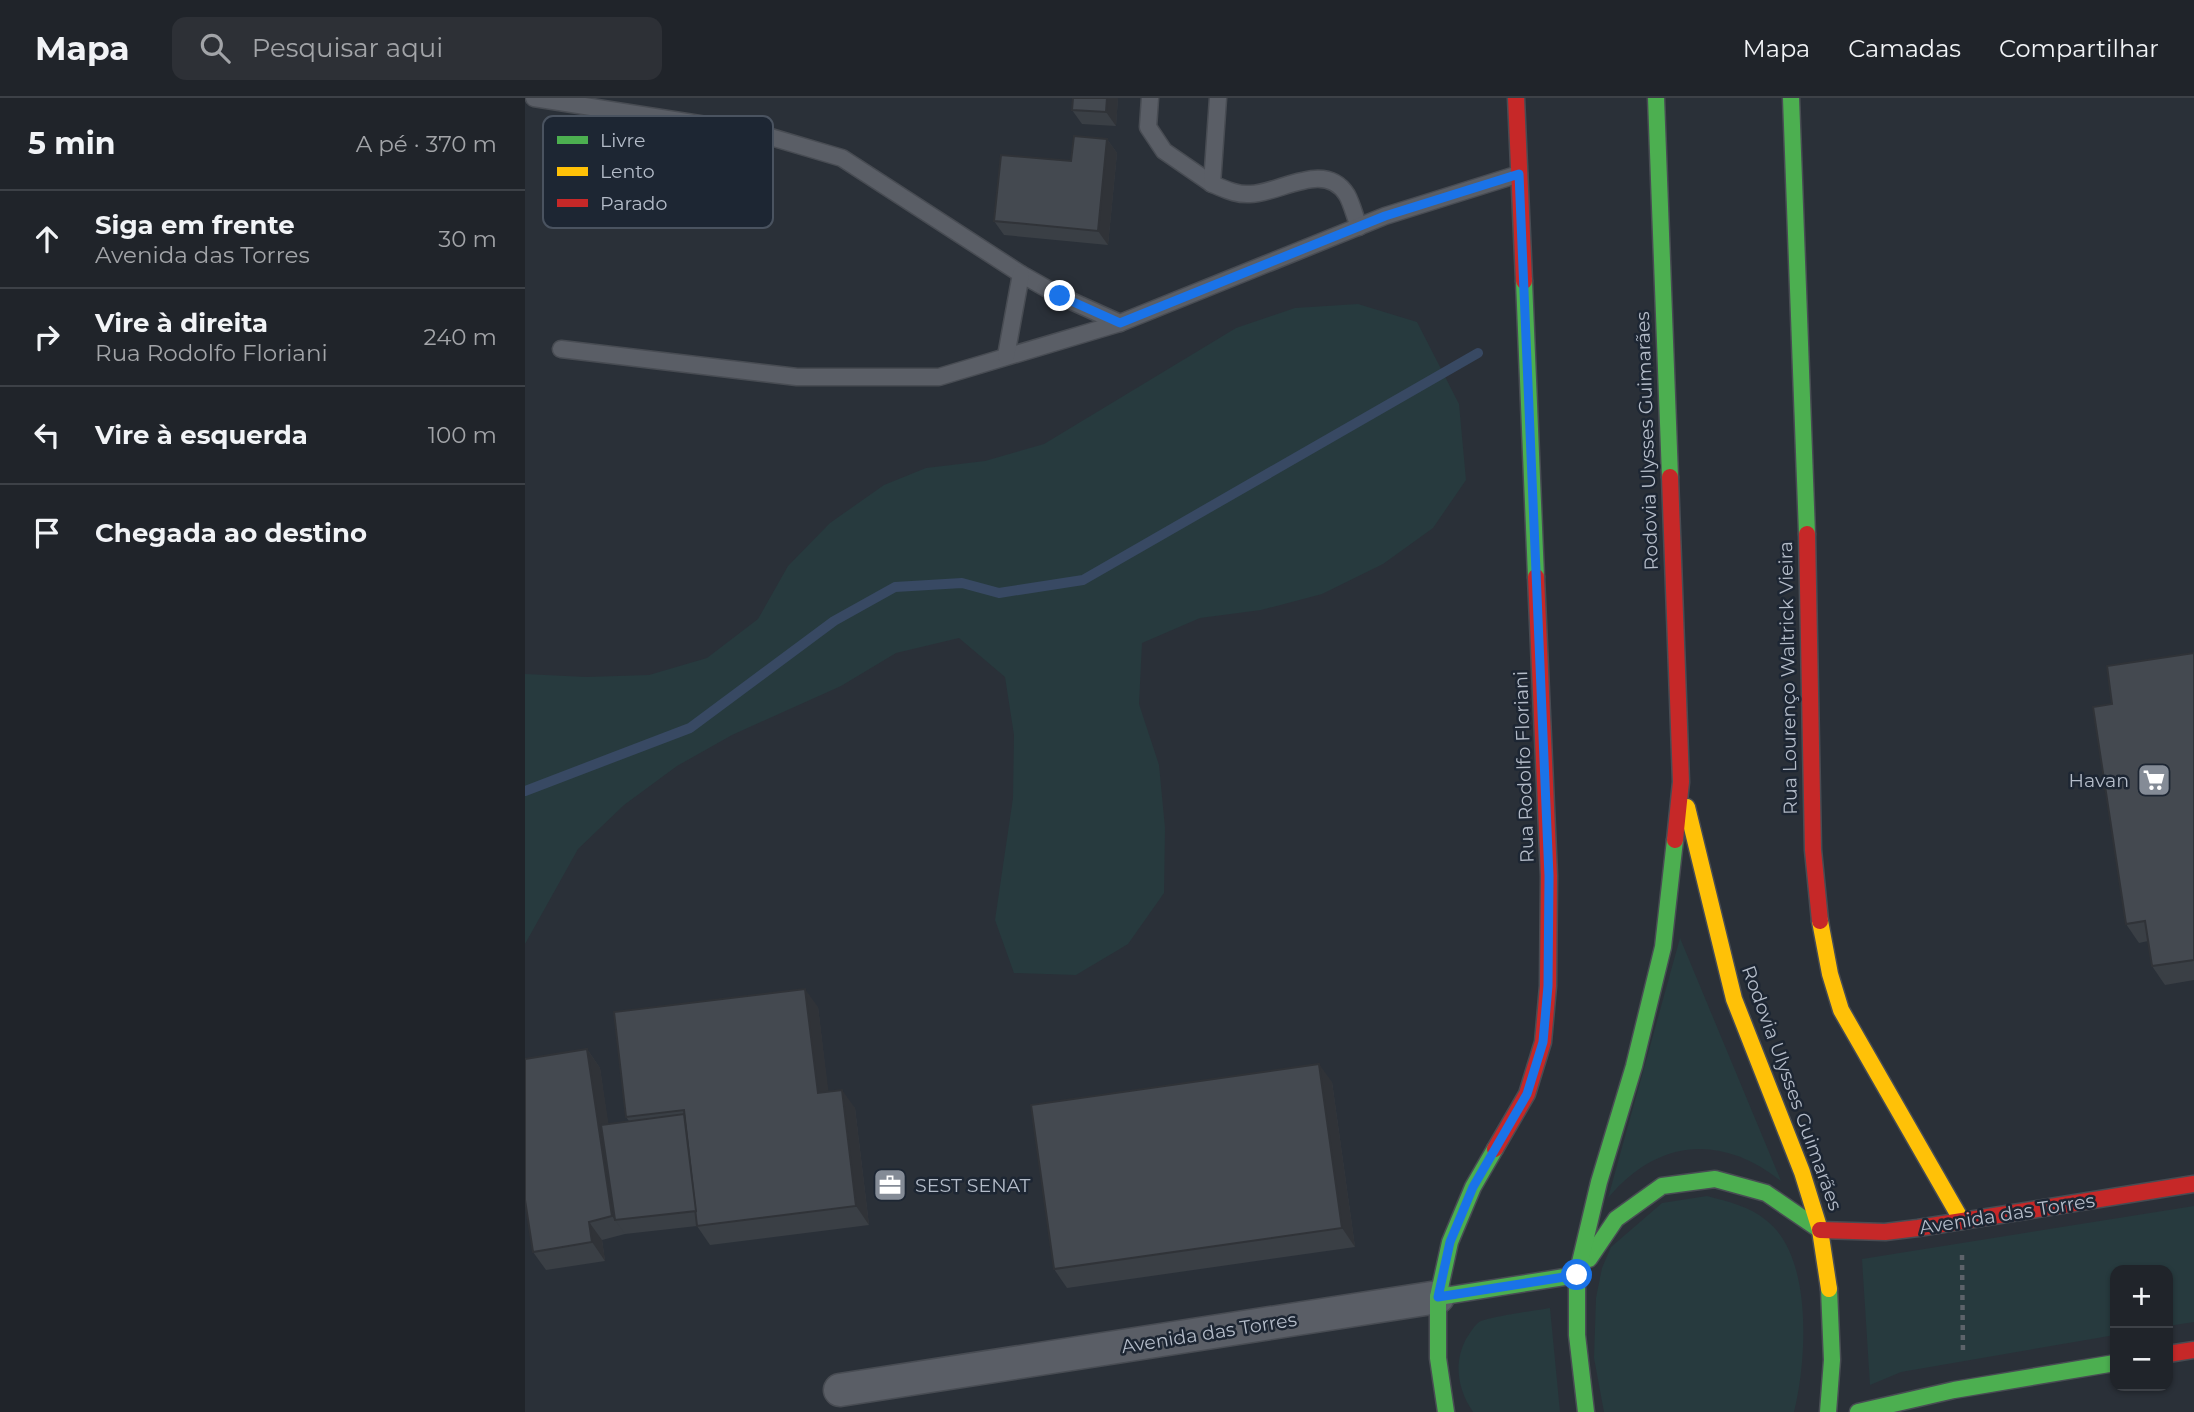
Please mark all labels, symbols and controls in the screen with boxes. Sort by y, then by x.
search box [172,17,662,80]
text: Mapa [35,28,130,68]
icon: search [196,29,234,67]
text: Pesquisar aqui [252,32,443,64]
text: Mapa [1743,34,1810,63]
text: Camadas [1848,34,1961,63]
text: Compartilhar [1999,34,2159,63]
legend [543,116,773,228]
text: 5 min [28,125,116,162]
text: Livre [600,129,645,152]
text: A pé · 370 m [356,130,497,158]
text: Lento [600,160,655,183]
text: Parado [600,192,668,215]
text: Siga em frente [95,209,295,241]
icon: ahead [28,220,66,258]
text: 30 m [438,225,497,253]
text: Avenida das Torres [95,241,310,269]
route end [1044,280,1075,311]
text: Vire à direita [95,307,268,339]
street label: Rodovia Ulysses Guimarães [1631,311,1663,571]
icon: right [28,318,66,356]
text: 240 m [424,323,497,351]
text: Rua Rodolfo Floriani [95,339,328,367]
icon: left [28,416,66,454]
text: Vire à esquerda [95,419,308,451]
text: 100 m [428,421,497,449]
icon: arrive [28,514,66,552]
text: Chegada ao destino [95,517,367,549]
street label: Rua Lourenço Waltrick Vieira [1774,541,1802,815]
street label: Rua Rodolfo Floriani [1509,671,1539,863]
supermarket icon: Havan [2135,761,2173,799]
place label: Havan [2069,769,2129,792]
street label: Rodovia Ulysses Guimarães [1737,962,1847,1214]
office icon: SEST SENAT [871,1166,909,1204]
place label: SEST SENAT [915,1174,1031,1197]
street label: Avenida das Torres [1918,1189,2096,1239]
route start [1561,1259,1592,1290]
map controls [2110,1265,2173,1391]
button: + [2110,1265,2173,1328]
street label: Avenida das Torres [1120,1308,1298,1358]
button: − [2110,1328,2173,1391]

